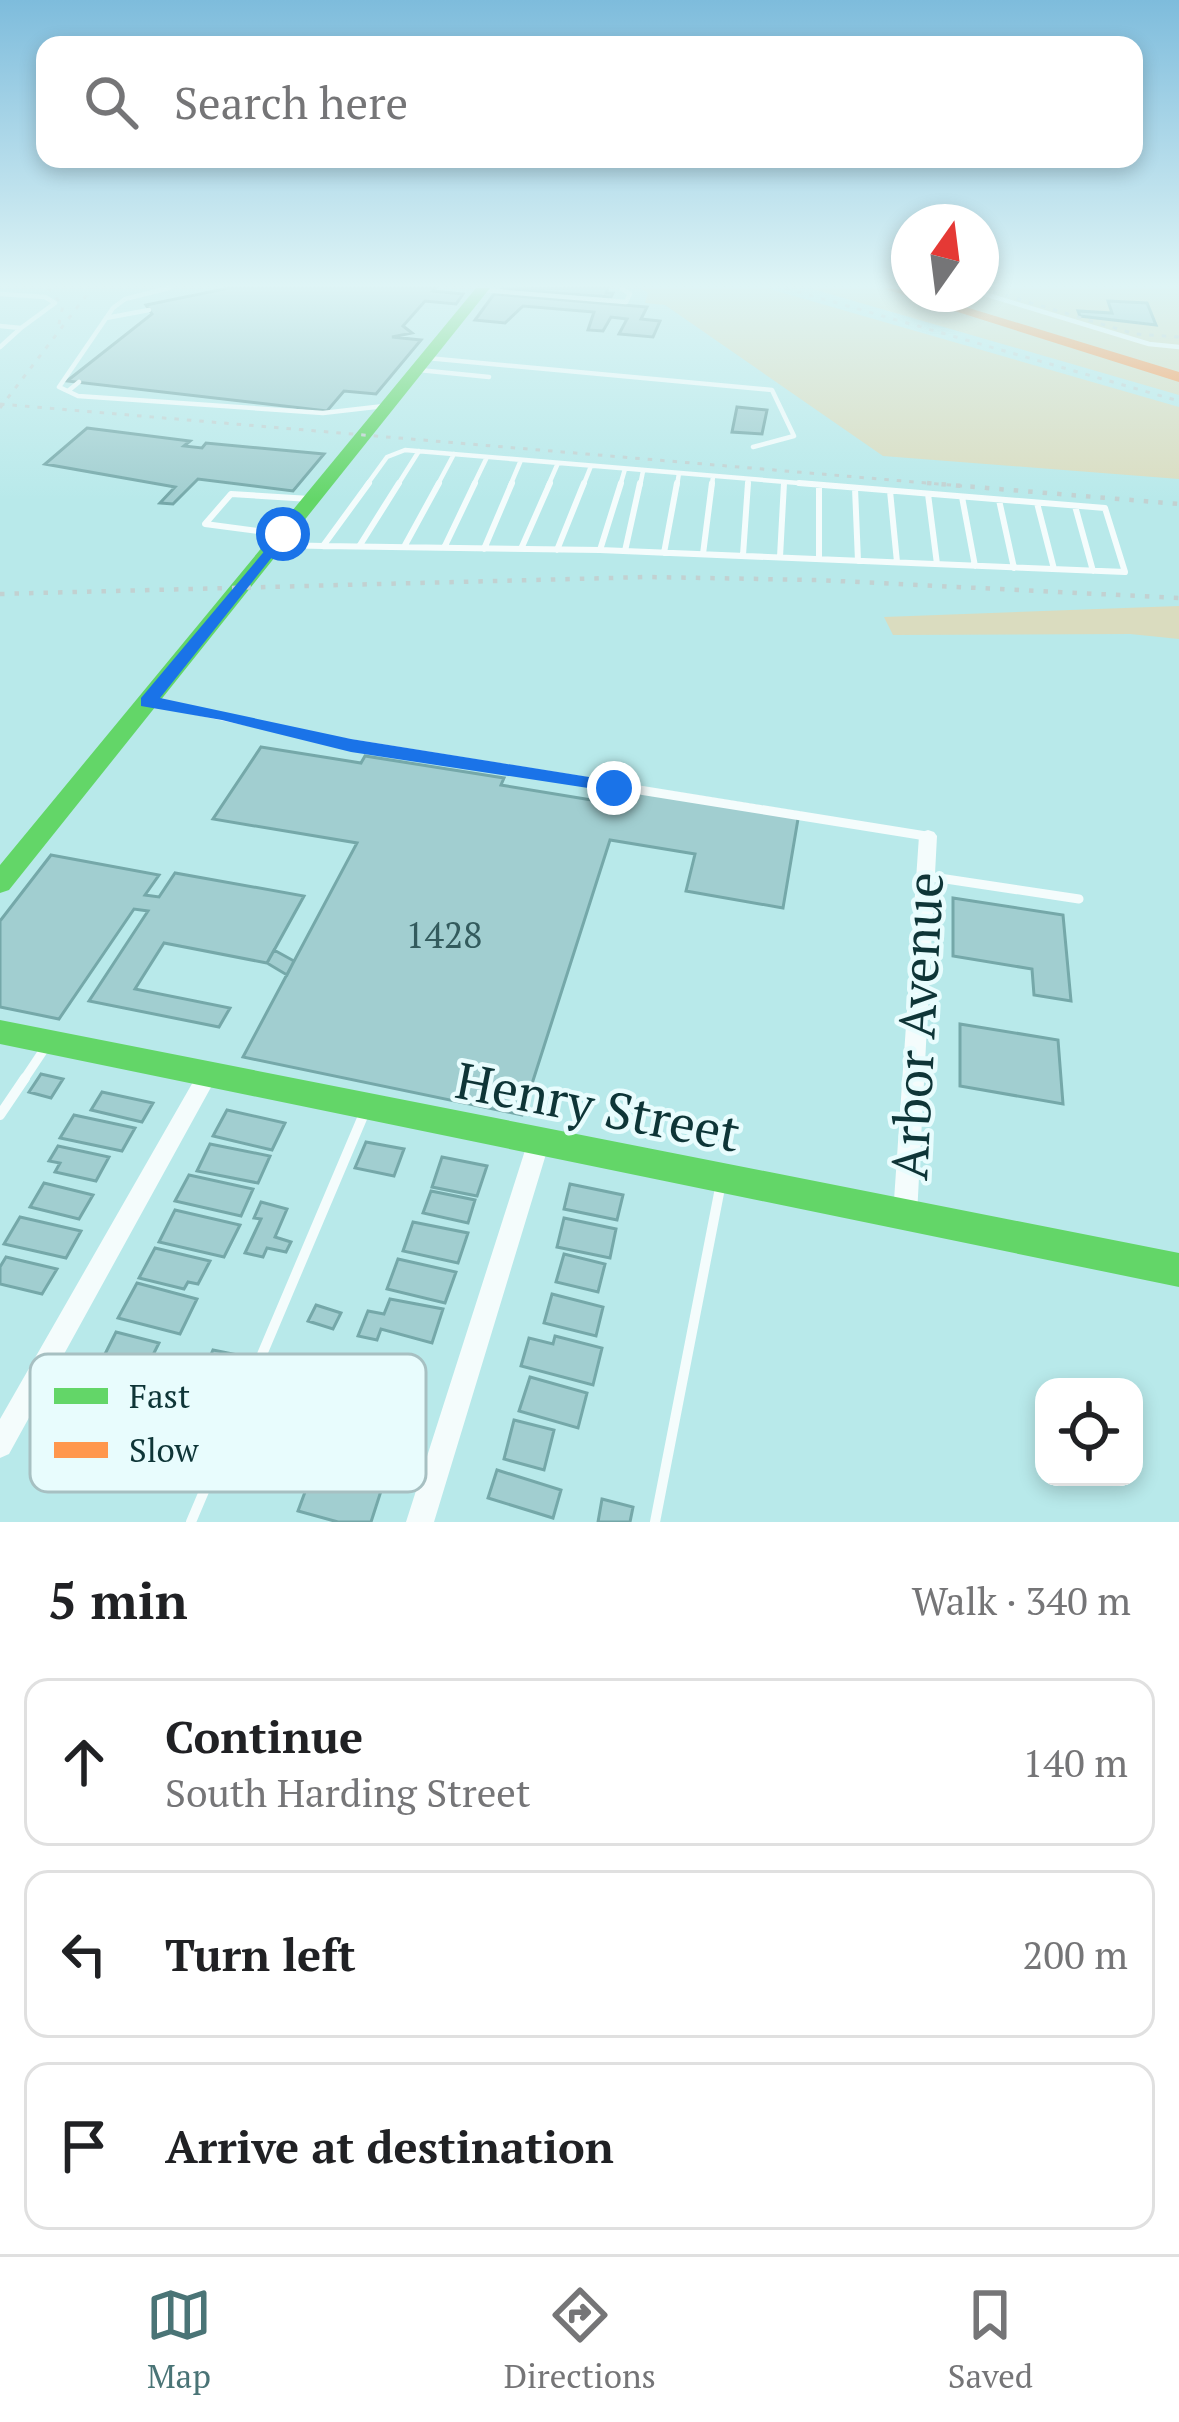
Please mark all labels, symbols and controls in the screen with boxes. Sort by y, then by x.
search box [36,36,1143,168]
icon: search [78,69,144,135]
text: Search here [174,72,408,132]
north arrow [891,204,999,312]
route start [256,507,310,561]
route end [587,761,641,815]
street label: Arbor Avenue [874,870,958,1182]
house number: 1428 [406,911,482,958]
street label: Henry Street [450,1045,746,1167]
legend [30,1354,426,1492]
text: Fast [129,1374,190,1417]
map controls [1035,1378,1143,1486]
button: locate [1035,1378,1143,1486]
text: Slow [129,1428,199,1471]
text: 5 min [48,1566,188,1634]
text: Walk · 340 m [912,1574,1131,1626]
text: Continue [165,1706,363,1766]
icon: ahead [51,1729,117,1795]
text: 140 m [1023,1736,1128,1788]
text: South Harding Street [165,1766,530,1818]
icon: left [51,1921,117,1987]
text: Turn left [165,1924,356,1984]
text: 200 m [1023,1928,1128,1980]
icon: arrive [51,2113,117,2179]
text: Arrive at destination [165,2116,614,2176]
tab: Map [146,2282,212,2397]
tab: Directions [504,2282,656,2397]
tab: Saved [948,2282,1033,2397]

